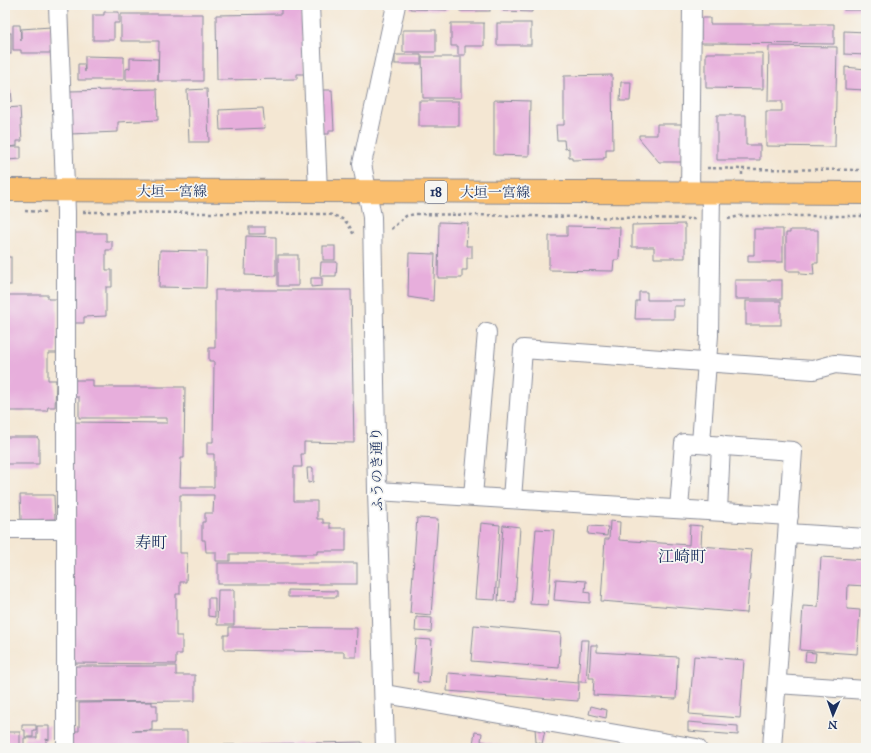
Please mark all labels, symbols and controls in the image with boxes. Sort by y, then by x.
road number: 18 [425,181,447,203]
street label: 大垣一宮線 [137,183,207,200]
street label: 大垣一宮線 [460,184,530,201]
street label: ふうのき通り [368,427,386,511]
district label: 寿町 [135,533,167,552]
district label: 江崎町 [658,547,706,566]
north arrow [813,695,853,735]
text: N [827,718,838,731]

